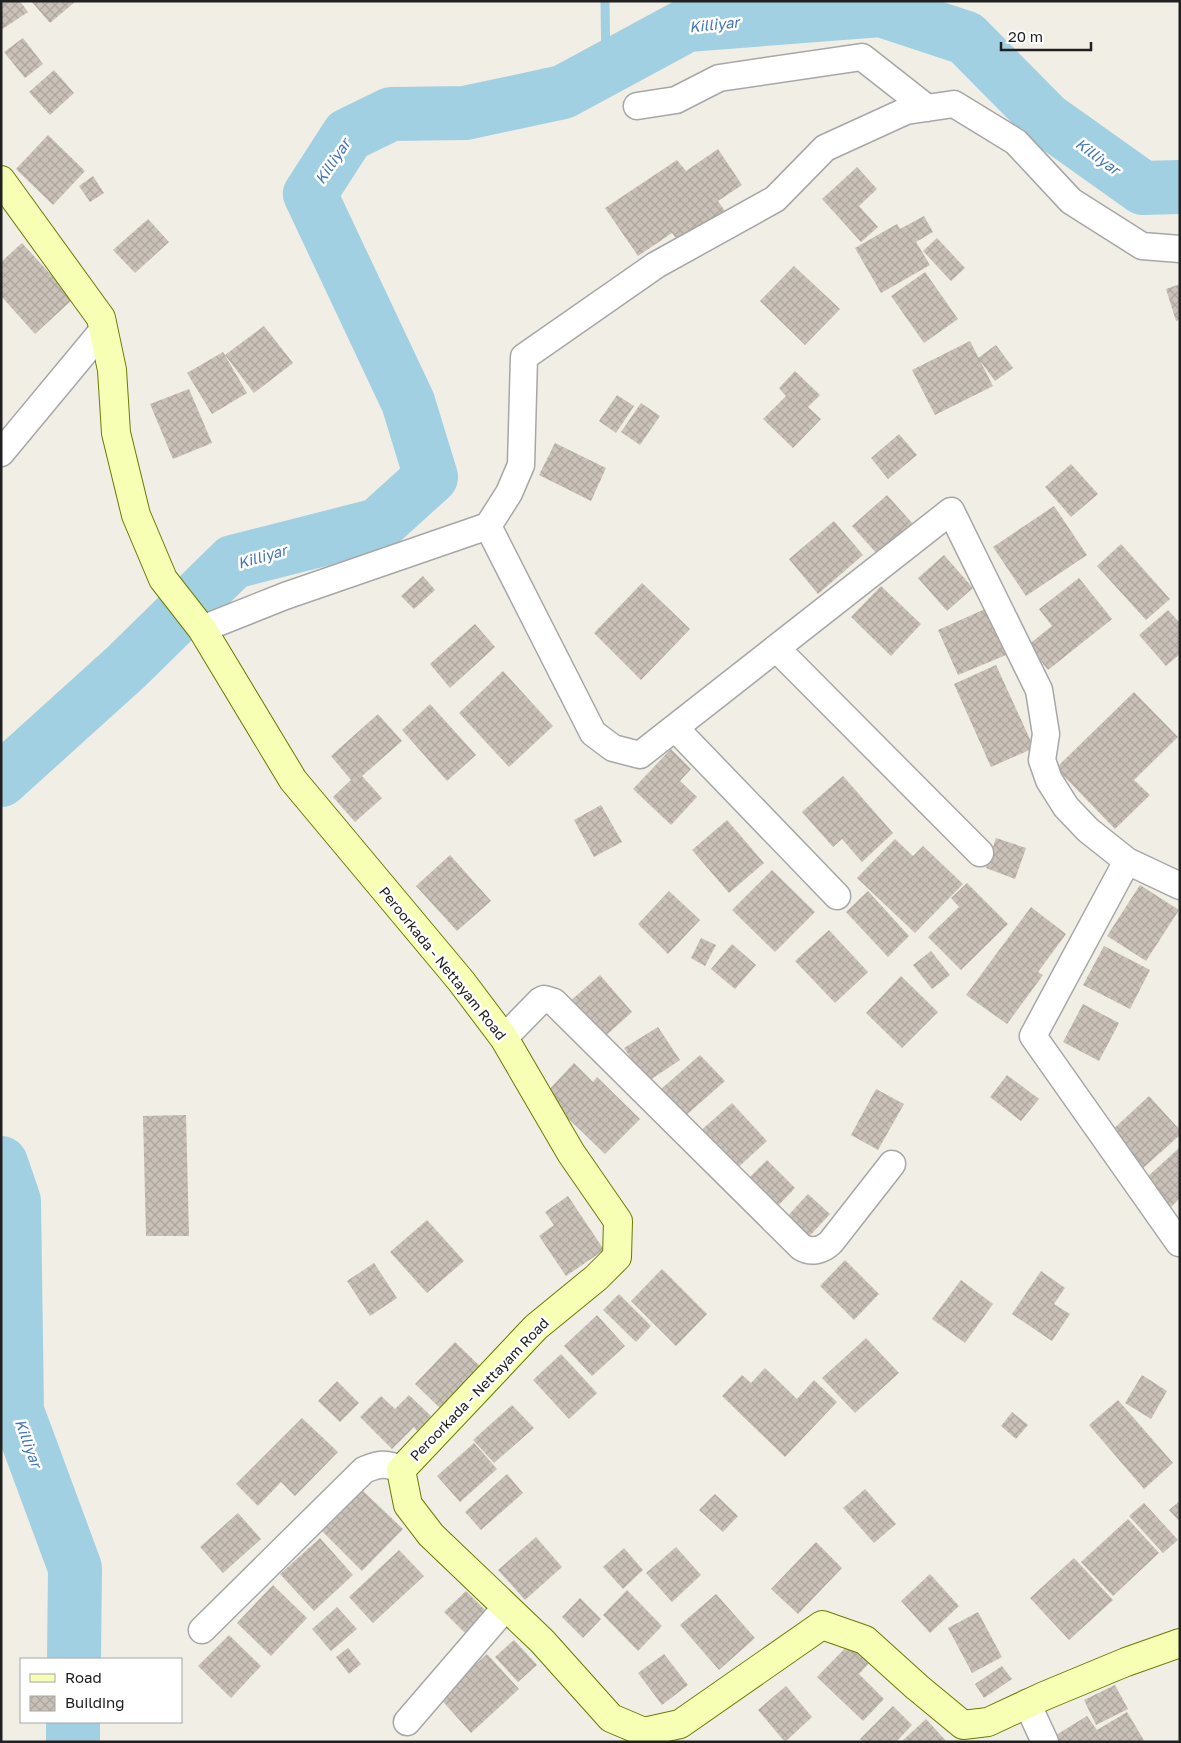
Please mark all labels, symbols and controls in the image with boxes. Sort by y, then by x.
water label: Killiyar [688,12,742,37]
scale bar [1001,20,1091,52]
text: 20 m [1008,27,1043,45]
water label: Killiyar [310,133,356,187]
water label: Killiyar [1072,134,1125,180]
water label: Killiyar [235,540,291,573]
street label: Peroorkada - Nettayam Road [376,883,510,1043]
street label: Peroorkada - Nettayam Road [406,1314,552,1464]
water label: Killiyar [11,1416,47,1472]
legend [20,1658,182,1723]
text: Road [65,1668,102,1686]
text: Building [65,1693,125,1711]

